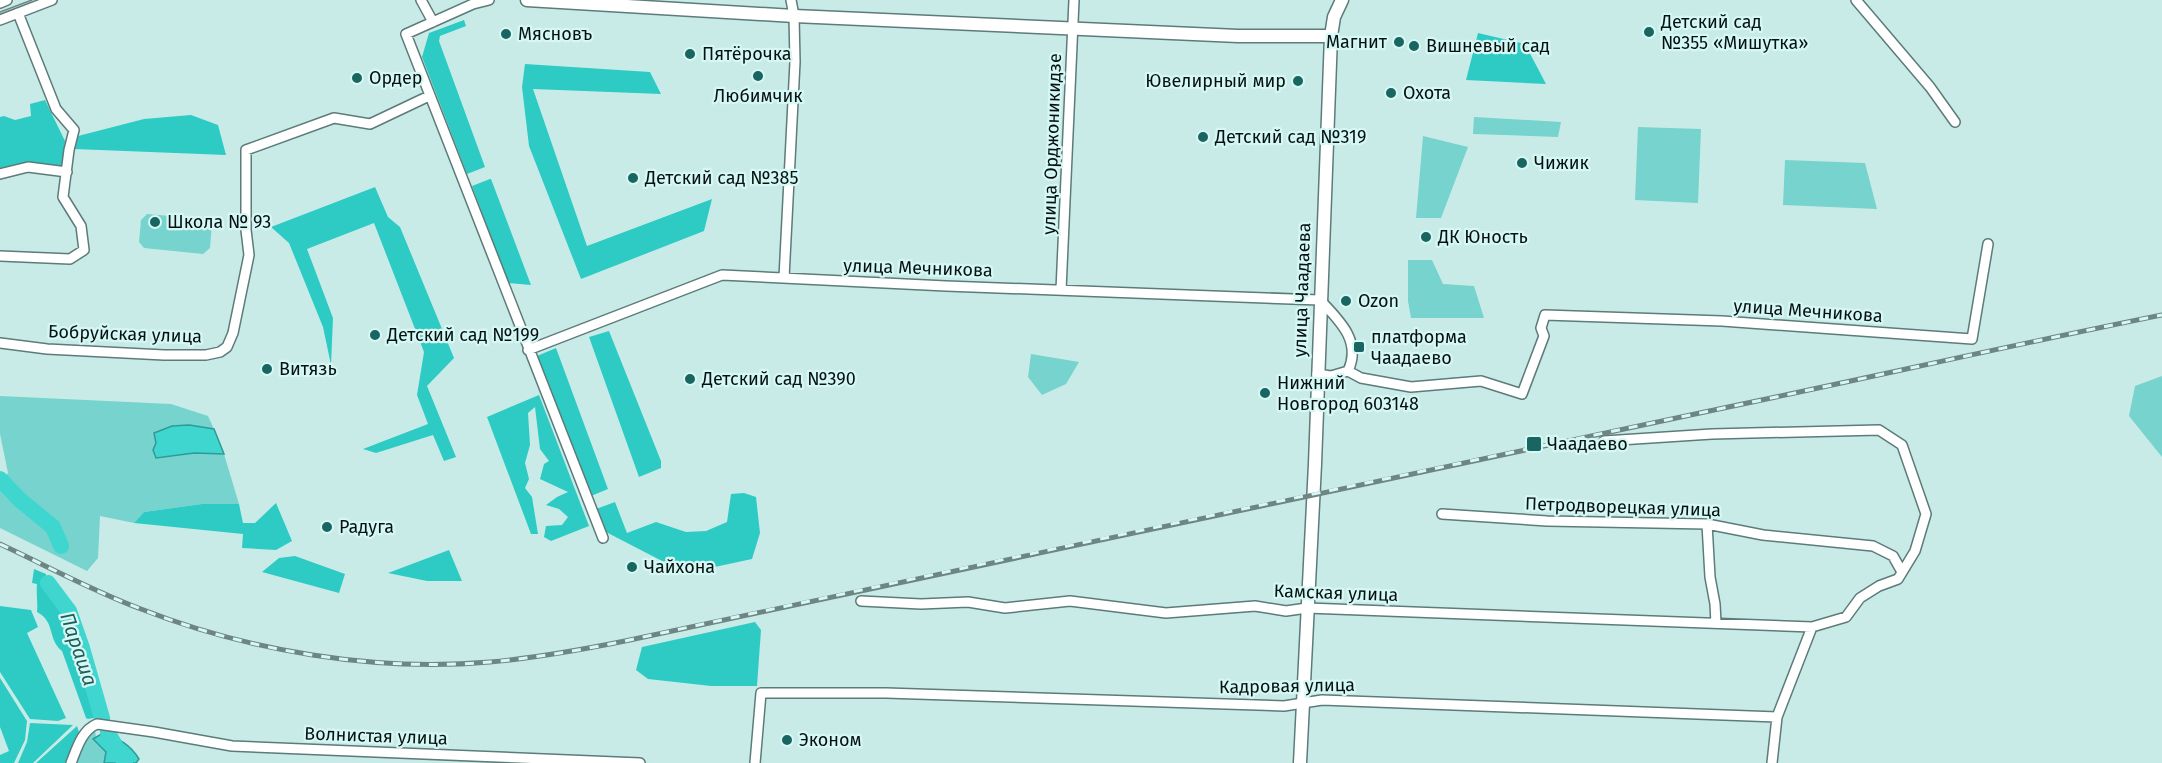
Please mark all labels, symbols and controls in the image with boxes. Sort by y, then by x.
place label: Детский сад №355 «Мишутка» [1660,11,1808,54]
place label: Мясновъ [518,23,593,45]
marker: Детский сад №355 «Мишутка» [1642,25,1656,39]
marker: Мясновъ [499,27,513,41]
place label: Магнит [1326,31,1388,53]
marker: Магнит [1392,35,1406,49]
place label: Вишневый сад [1426,35,1550,57]
marker: Вишневый сад [1407,39,1421,53]
place label: Пятёрочка [702,43,792,65]
marker: Пятёрочка [683,47,697,61]
street label: улица Орджоникидзе [1038,53,1066,235]
place label: Ордер [369,67,422,89]
marker: Любимчик [751,69,765,83]
place label: Ювелирный мир [1145,70,1286,92]
marker: Ордер [350,71,364,85]
marker: Ювелирный мир [1291,74,1305,88]
place label: Охота [1403,82,1451,104]
place label: Любимчик [713,85,803,107]
marker: Охота [1384,86,1398,100]
place label: Детский сад №319 [1214,126,1366,148]
marker: Детский сад №319 [1196,130,1210,144]
place label: Чижик [1534,152,1590,174]
marker: Чижик [1515,156,1529,170]
place label: Детский сад №385 [644,167,799,189]
marker: Детский сад №385 [626,171,640,185]
place label: Школа № 93 [167,211,271,233]
marker: Школа № 93 [148,215,162,229]
street label: улица Чаадаева [1289,222,1315,358]
place label: ДК Юность [1437,226,1528,248]
marker: ДК Юность [1419,230,1433,244]
street label: улица Мечникова [843,254,993,282]
place label: Ozon [1358,290,1399,312]
marker: Ozon [1339,294,1353,308]
street label: улица Мечникова [1733,295,1883,327]
street label: Бобруйская улица [48,320,202,348]
place label: Детский сад №199 [386,324,539,346]
place label: платформа Чаадаево [1371,326,1467,369]
marker: Детский сад №199 [368,328,382,342]
marker: платформа Чаадаево [1352,340,1366,354]
place label: Витязь [279,358,337,380]
marker: Витязь [260,362,274,376]
place label: Детский сад №390 [701,368,856,390]
marker: Детский сад №390 [683,372,697,386]
place label: Нижний Новгород 603148 [1277,372,1419,415]
marker: Нижний Новгород 603148 [1258,386,1272,400]
place label: Чаадаево [1547,433,1628,455]
marker: Чаадаево [1525,435,1543,453]
street label: Петродворецкая улица [1525,493,1721,521]
place label: Радуга [339,516,394,538]
marker: Радуга [320,520,334,534]
place label: Чайхона [644,556,715,578]
marker: Чайхона [625,560,639,574]
street label: Камская улица [1273,580,1399,606]
water label: Параша [55,609,103,689]
street label: Кадровая улица [1219,674,1355,698]
street label: Волнистая улица [304,722,448,750]
place label: Эконом [799,729,862,751]
marker: Эконом [780,733,794,747]

